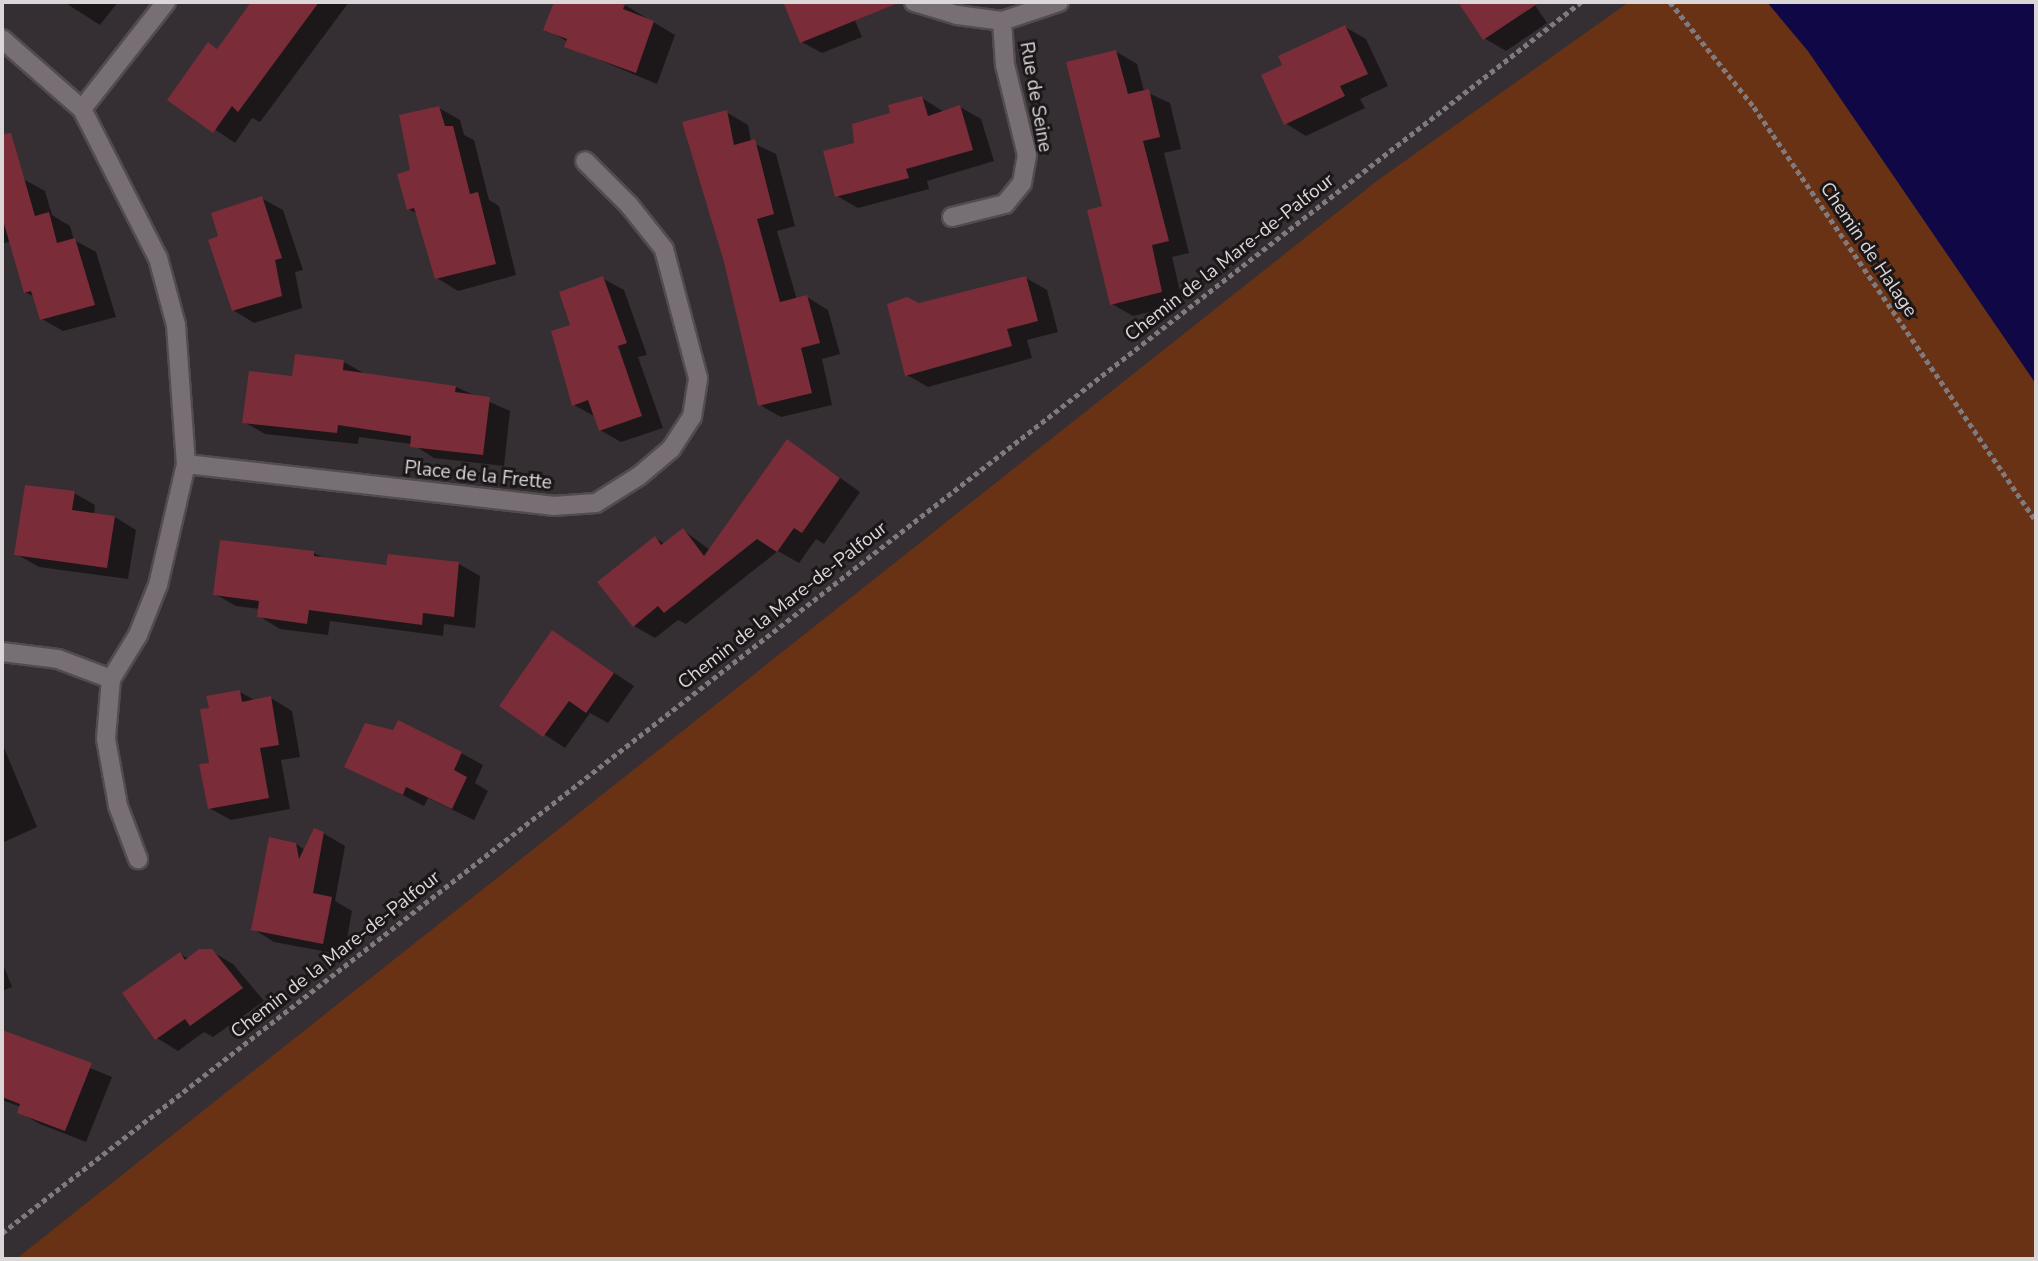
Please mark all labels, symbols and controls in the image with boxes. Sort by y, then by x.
street label: Rue de Seine [1014,40,1056,154]
street label: Chemin de la Mare-de-Palfour [1121,169,1339,347]
street label: Chemin de Halage [1814,178,1922,322]
street label: Place de la Frette [403,457,553,495]
street label: Chemin de la Mare-de-Palfour [674,517,892,695]
street label: Chemin de la Mare-de-Palfour [227,866,445,1044]

